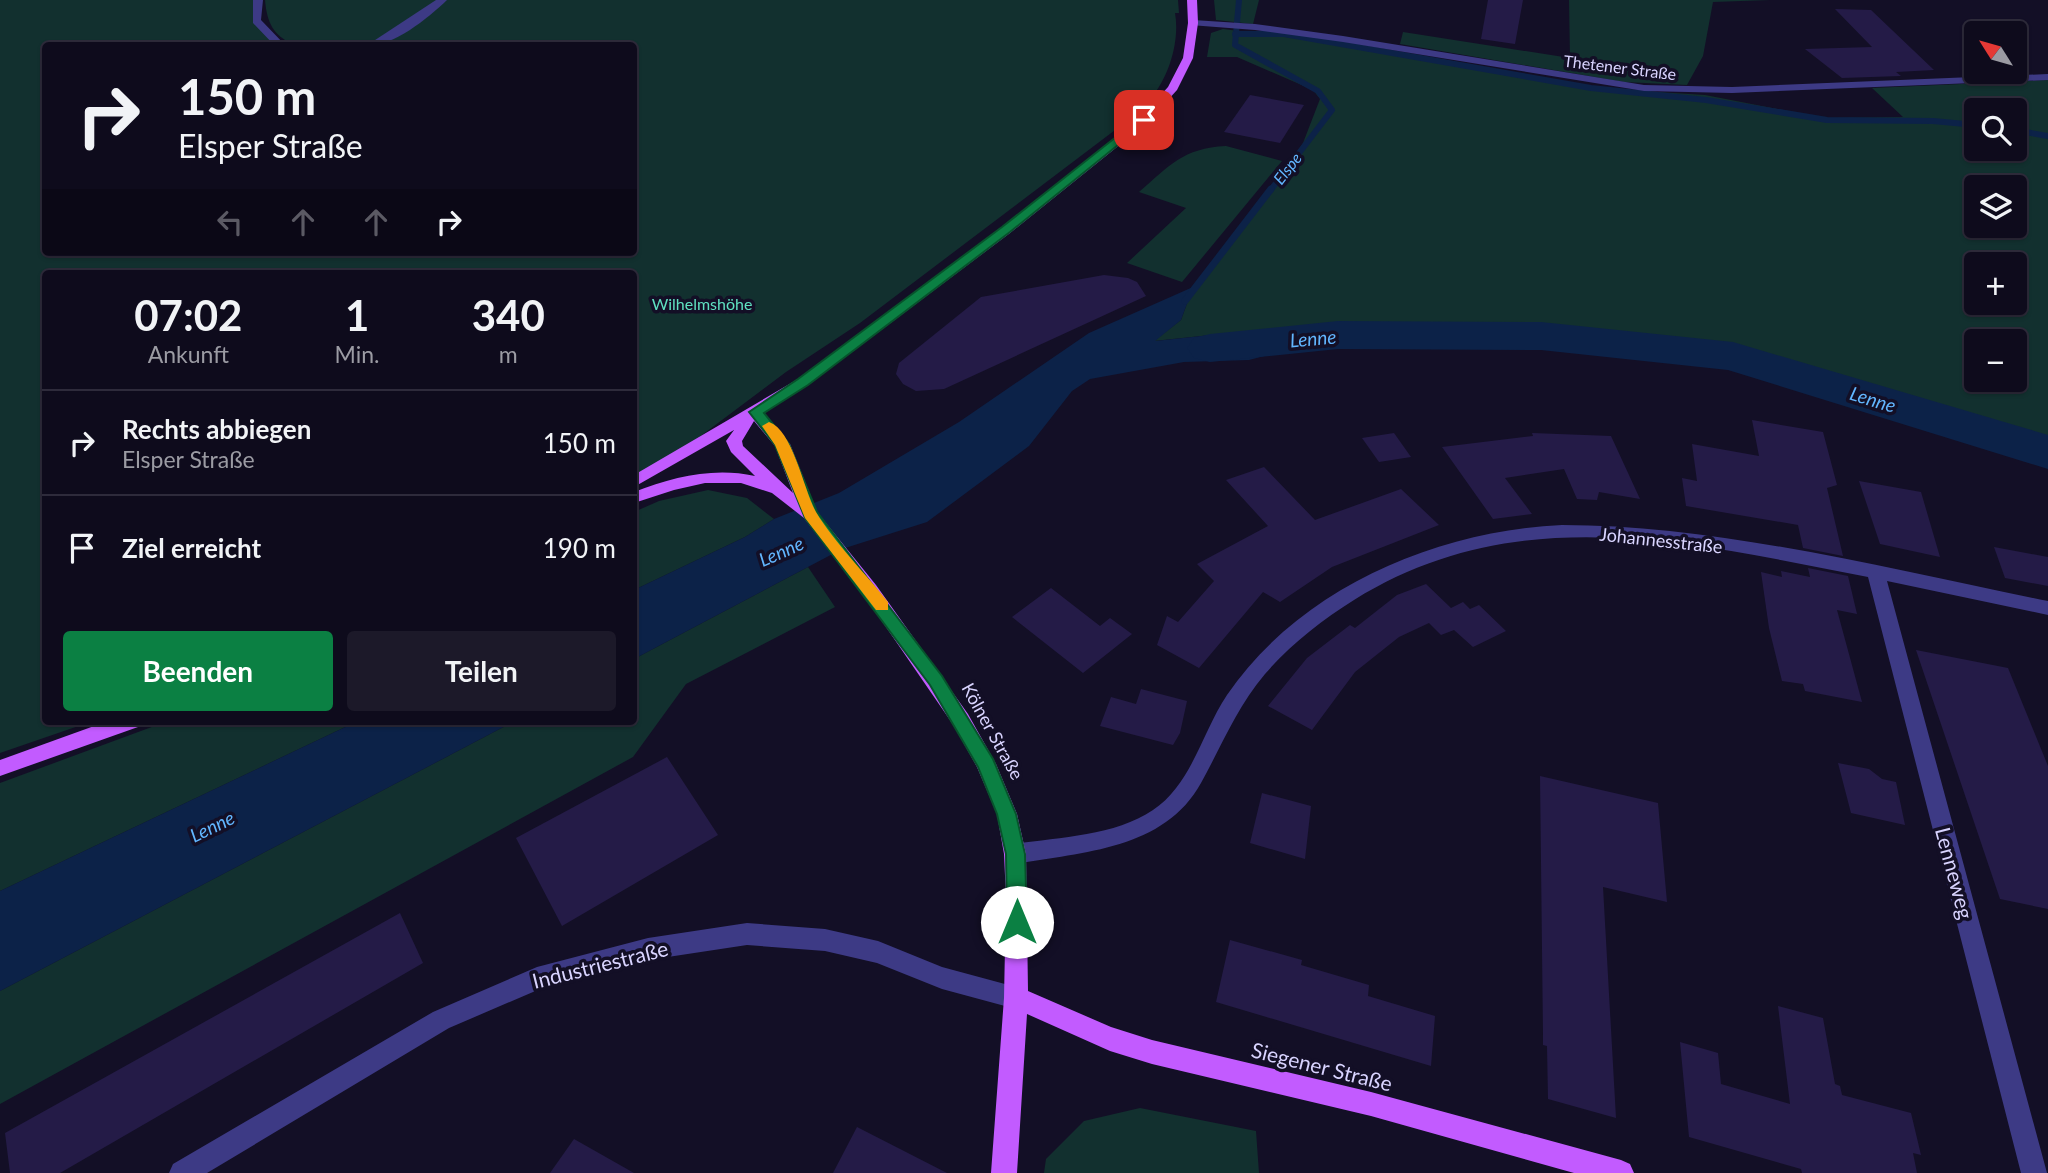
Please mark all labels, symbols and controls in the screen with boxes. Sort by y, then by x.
north arrow [1964,21,2026,84]
map controls [1964,21,2027,392]
street label: Thetener Straße [1563,51,1677,83]
text: 150 m [178,67,316,125]
icon: right [63,70,154,161]
pin [1114,90,1174,150]
button: search [1964,98,2027,161]
icon: arrive [1125,101,1163,139]
text: Elsper Straße [178,126,363,165]
water label: Elspe [1269,148,1305,188]
button: layers [1964,175,2027,238]
icon: left [211,203,249,241]
icon: ahead [284,203,322,241]
icon: ahead [357,203,395,241]
icon: right [430,203,468,241]
button: + [1964,252,2027,315]
text: 07:02 [134,290,242,340]
text: 1 [345,290,369,340]
text: 340 [472,290,545,340]
park label: Wilhelmshöhe [652,294,752,313]
water label: Lenne [1289,325,1337,351]
button: − [1964,329,2027,392]
text: Ankunft [148,340,229,368]
text: Min. [335,340,380,368]
text: m [499,340,518,368]
water label: Lenne [1847,381,1899,417]
text: Rechts abbiegen [122,413,311,445]
icon: right [63,424,101,462]
text: 150 m [543,427,616,459]
text: Elsper Straße [122,445,255,473]
street label: Johannesstraße [1598,523,1724,557]
icon: arrive [63,529,101,567]
water label: Lenne [755,531,807,571]
text: Ziel erreicht [122,532,261,564]
text: 190 m [543,532,616,564]
button: Beenden [63,631,333,711]
button: Teilen [347,631,616,711]
street label: Kölner Straße [957,679,1029,783]
water label: Lenne [186,805,238,847]
street label: Lenneweg [1931,824,1979,922]
position arrow [980,885,1054,959]
street label: Industriestraße [529,935,671,993]
street label: Siegener Straße [1249,1036,1395,1096]

